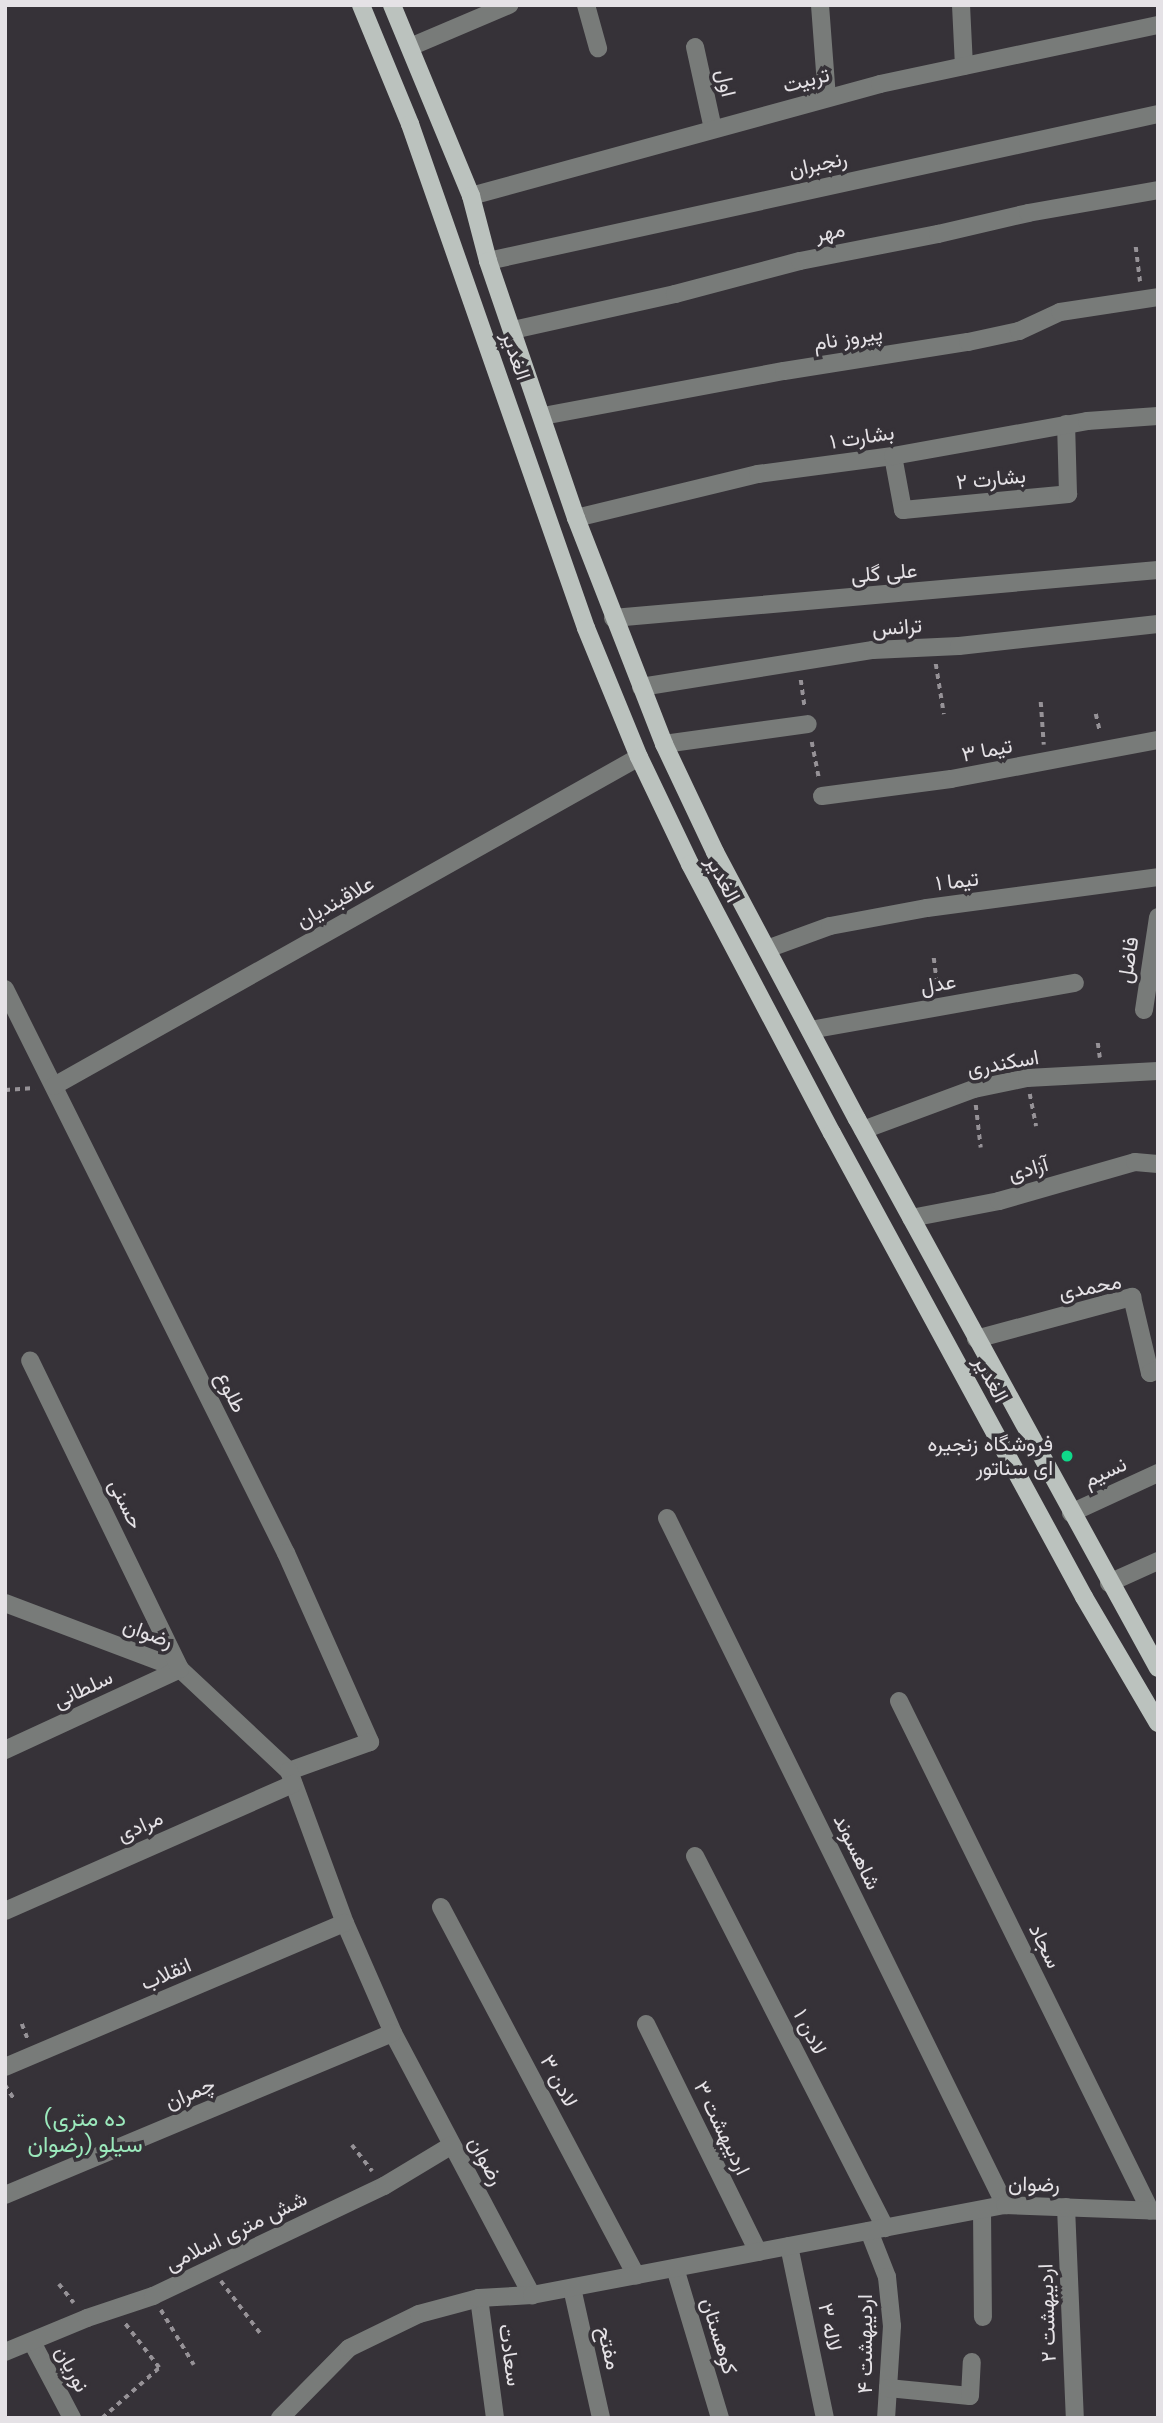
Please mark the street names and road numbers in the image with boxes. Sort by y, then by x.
street label: تربیت [780,62,832,98]
street label: اول [711,67,741,99]
street label: رنجبران [786,146,850,182]
street label: مهر [813,217,847,247]
street label: پیروز نام [812,320,884,356]
street label: الغدیر [496,329,536,383]
street label: بشارت ۱ [828,419,896,455]
street label: بشارت ۲ [955,463,1027,495]
street label: علی گلی [850,558,918,588]
street label: ترانس [871,613,923,641]
street label: تیما ۳ [960,733,1014,767]
street label: الغدیر [700,851,746,907]
street label: تیما ۱ [934,866,980,896]
street label: علاقبندیان [292,870,378,934]
street label: فاضل [1112,935,1144,985]
street label: عدل [918,969,958,999]
street label: اسکندری [965,1044,1041,1082]
street label: آزادی [1005,1151,1051,1187]
street label: محمدی [1056,1269,1124,1305]
street label: الغدیر [968,1351,1014,1407]
street label: طلوع [210,1367,252,1417]
street label: نسیم [1079,1451,1131,1493]
street label: حسنی [103,1475,149,1533]
street label: رضوان [119,1612,177,1654]
street label: سلطانی [49,1664,117,1714]
street label: مرادی [113,1805,167,1847]
street label: شاهسوند [828,1810,886,1894]
street label: سجاد [1024,1920,1066,1972]
street label: انقلاب [137,1952,195,1996]
street label: لادن ۱ [788,2005,832,2059]
street label: لادن ۳ [535,2051,583,2111]
street label: چمران [161,2071,219,2115]
street label: اردیبهشت ۳ [688,2077,756,2179]
street label: رضوان [463,2132,509,2190]
street label: رضوان [1008,2171,1060,2197]
street label: شش متری اسلامی [161,2186,311,2276]
street label: اردیبهشت ۲ [1033,2263,1061,2363]
street label: اردیبهشت ۴ [852,2294,878,2394]
street label: کوهستان [695,2295,743,2377]
street label: لاله ۳ [813,2301,847,2353]
street label: سعادت [493,2322,527,2388]
street label: مفتح [592,2324,626,2372]
street label: نوریان [49,2342,95,2396]

